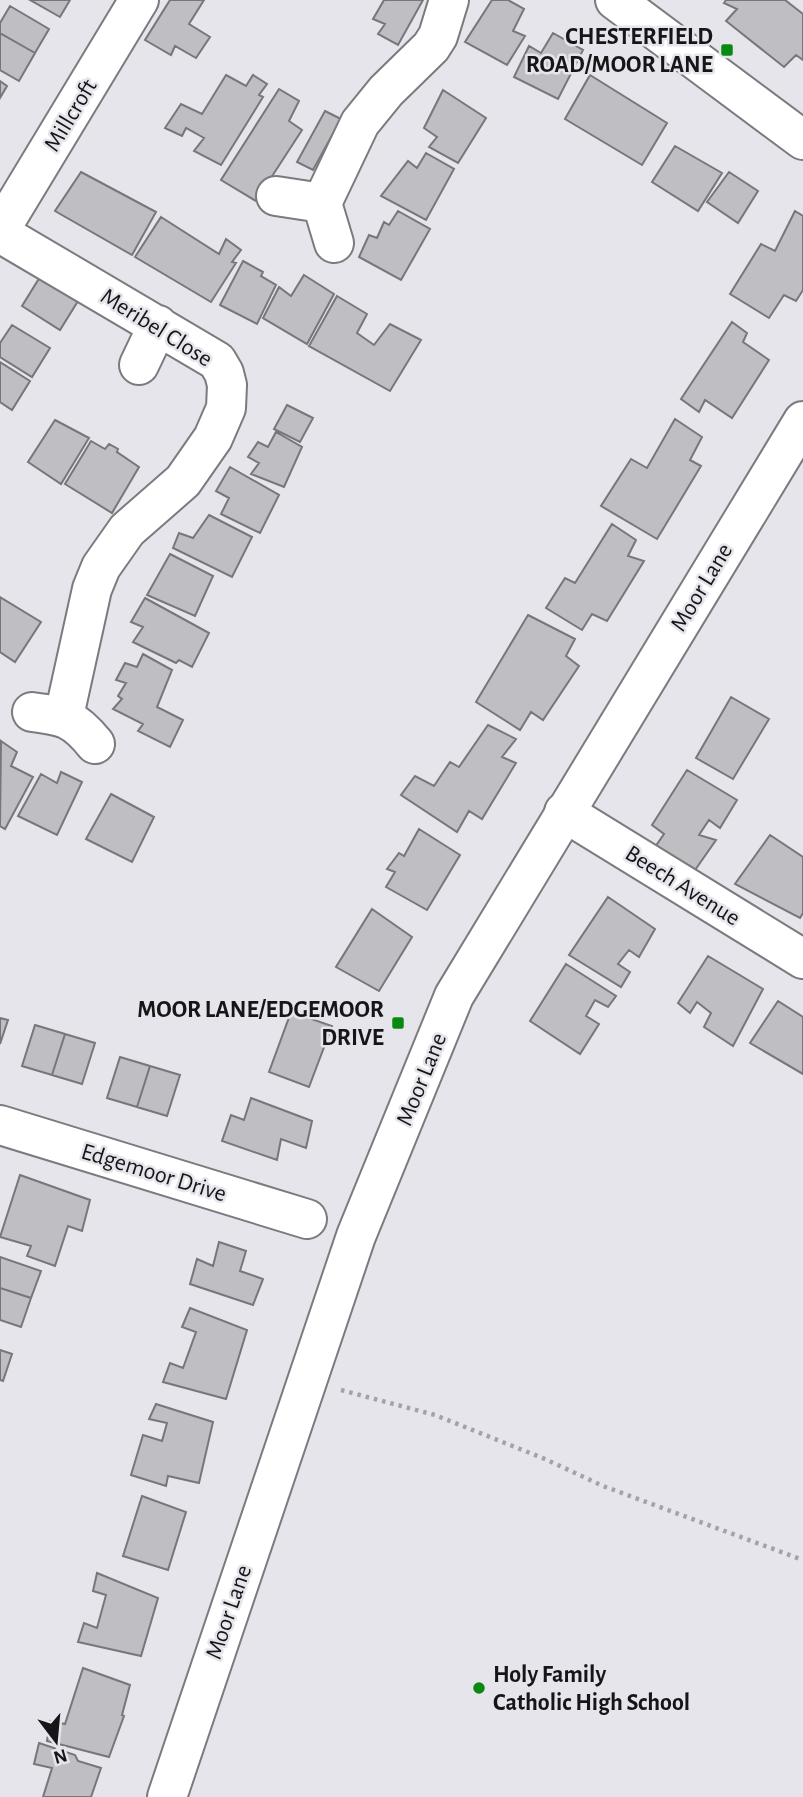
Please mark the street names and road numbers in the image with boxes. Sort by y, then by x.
street label: Millcroft [40,75,102,156]
street label: Meribel Close [96,284,216,372]
street label: Moor Lane [666,539,737,636]
street label: Beech Avenue [621,841,744,931]
street label: Moor Lane [392,1030,451,1129]
street label: Edgemoor Drive [78,1140,229,1206]
street label: Moor Lane [202,1562,256,1662]

